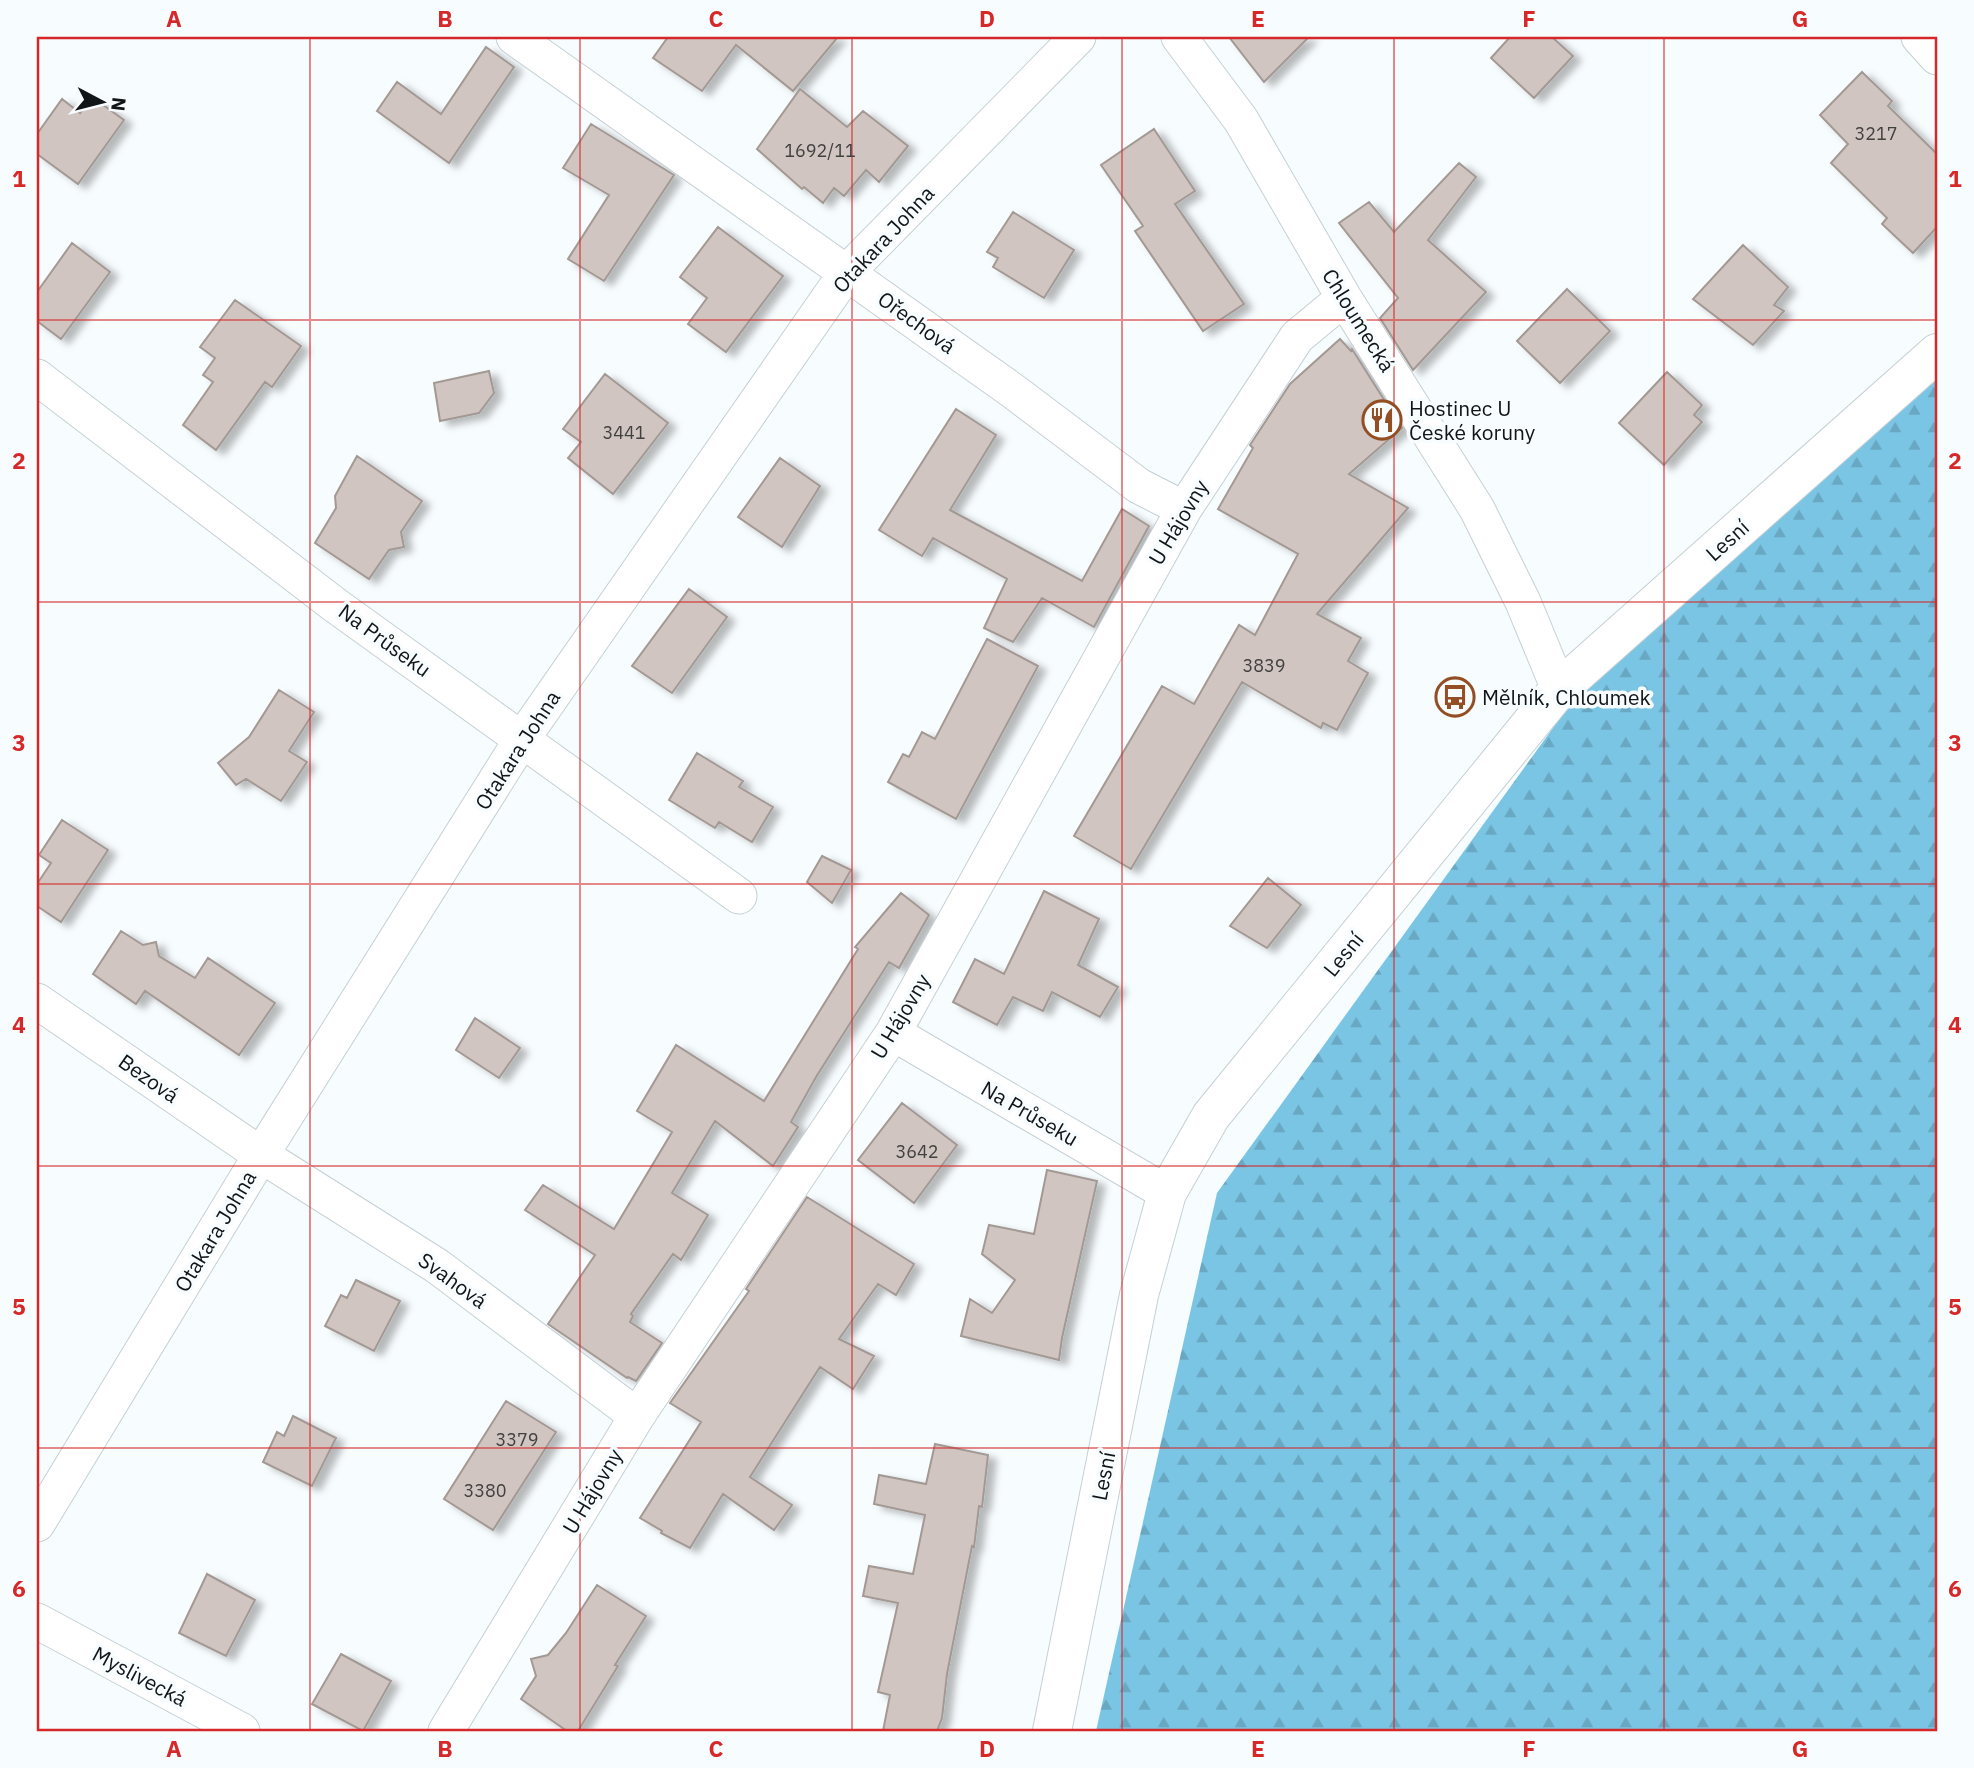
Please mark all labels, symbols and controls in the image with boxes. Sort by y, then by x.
text: A [166,3,182,33]
text: B [437,3,453,33]
text: C [709,3,724,33]
text: D [979,3,995,33]
text: E [1251,3,1265,33]
text: F [1522,3,1536,33]
text: G [1792,3,1808,33]
north arrow [66,66,136,136]
text: N [106,96,132,112]
house number: 3217 [1854,122,1898,145]
house number: 1692/11 [784,139,856,162]
text: 1 [12,163,26,193]
text: 1 [1948,163,1962,193]
street label: Otakara Johna [826,179,940,299]
street label: Chloumecká [1316,263,1402,377]
street label: Ořechová [873,284,961,360]
place label: Hostinec U České koruny [1409,394,1536,446]
restaurant icon: Hostinec U České koruny [1361,399,1403,441]
house number: 3441 [602,421,646,444]
text: 2 [12,445,26,475]
text: 2 [1948,445,1962,475]
street label: U Hájovny [1142,474,1215,570]
street label: Lesní [1699,513,1755,567]
street label: Na Průseku [333,597,437,683]
house number: 3839 [1242,654,1286,677]
bus stop icon: Mělník, Chloumek [1434,676,1476,718]
place label: Mělník, Chloumek [1482,683,1651,711]
street label: Otakara Johna [468,685,566,815]
text: 3 [12,727,26,757]
text: 3 [1948,727,1962,757]
street label: Lesní [1317,926,1369,982]
street label: U Hájovny [864,968,937,1064]
text: 4 [12,1009,26,1039]
text: 4 [1948,1009,1962,1039]
street label: Bezová [113,1047,185,1109]
street label: Na Průseku [976,1074,1084,1152]
house number: 3642 [895,1140,939,1163]
street label: Otakara Johna [168,1165,262,1297]
street label: Svahová [413,1246,493,1314]
text: 5 [12,1291,26,1321]
text: 5 [1948,1291,1962,1321]
house number: 3379 [495,1428,539,1451]
street label: U Hájovny [556,1443,629,1539]
street label: Lesní [1085,1449,1121,1503]
house number: 3380 [463,1479,507,1502]
text: 6 [12,1573,26,1603]
text: 6 [1948,1573,1962,1603]
street label: Myslivecká [88,1639,192,1713]
text: A [166,1733,182,1763]
text: B [437,1733,453,1763]
text: C [709,1733,724,1763]
text: D [979,1733,995,1763]
text: E [1251,1733,1265,1763]
text: F [1522,1733,1536,1763]
text: G [1792,1733,1808,1763]

